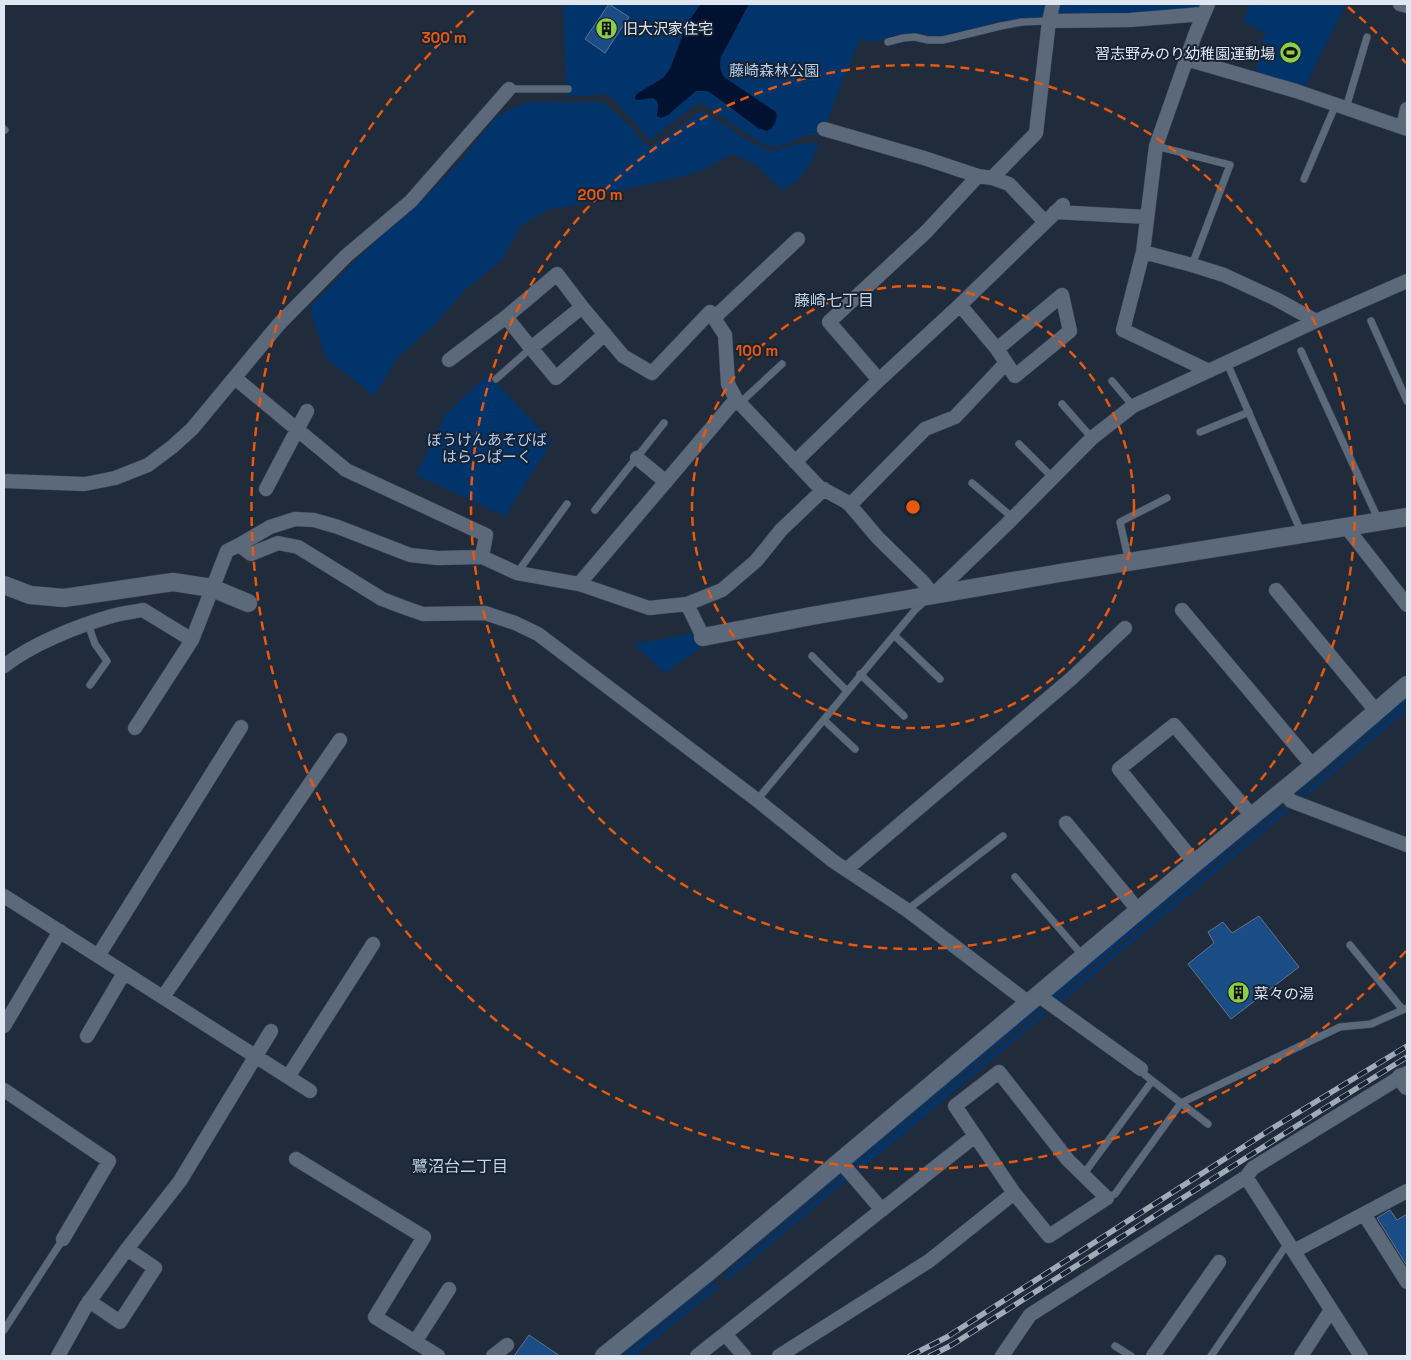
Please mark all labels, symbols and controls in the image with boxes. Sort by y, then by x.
building icon: 旧大沢家住宅 [595,16,619,40]
place label: 旧大沢家住宅 [623,19,713,38]
text: 300 m [421,28,467,47]
sports icon: 習志野みのり幼稚園運動場 [1279,41,1303,65]
place label: 習志野みのり幼稚園運動場 [1095,44,1275,63]
park label: 藤崎森林公園 [729,61,819,80]
text: 200 m [578,185,622,204]
district label: 藤崎七丁目 [794,290,874,311]
text: 100 m [736,341,778,360]
park label: ぼうけんあそびば はらっぱーく [427,430,547,466]
centre of rings [904,498,922,516]
building icon: 菜々の湯 [1226,981,1250,1005]
place label: 菜々の湯 [1254,984,1314,1003]
district label: 鷺沼台二丁目 [412,1156,508,1177]

